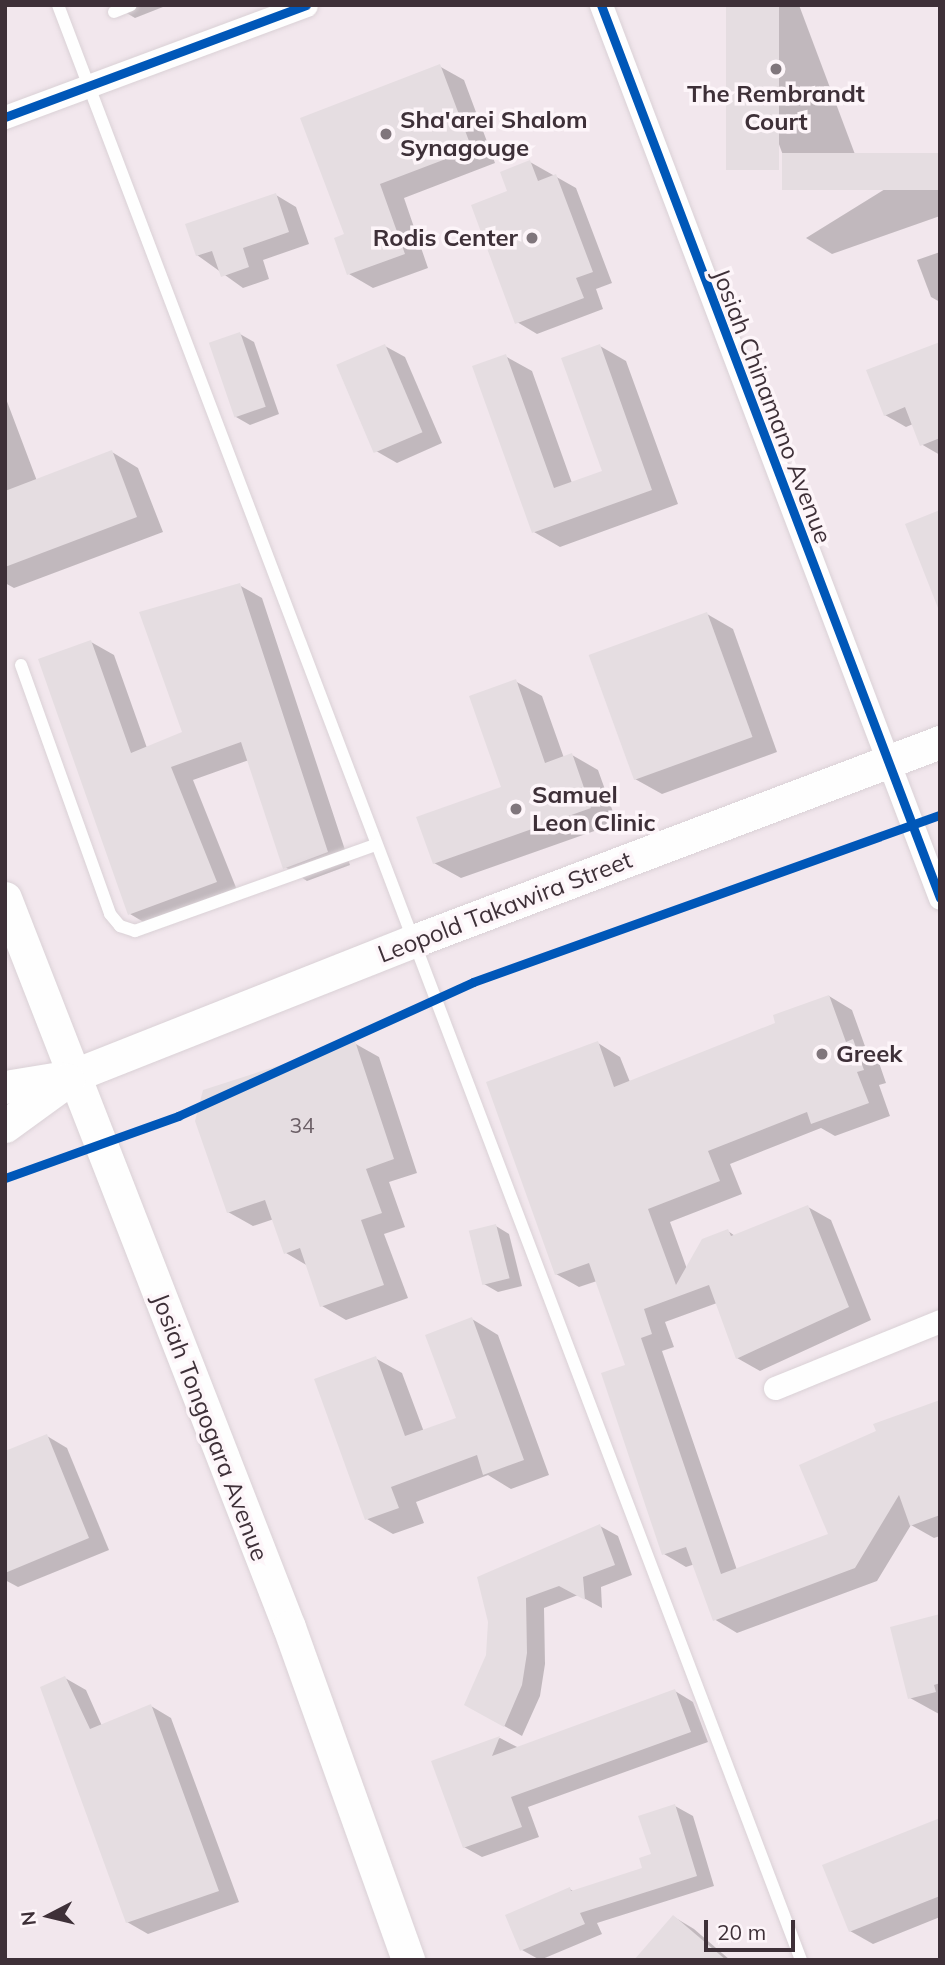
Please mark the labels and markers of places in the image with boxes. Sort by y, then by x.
marker: The Rembrandt Court [768,61,784,77]
place label: The Rembrandt Court [687,80,865,136]
place label: Sha'arei Shalom Synagouge [400,106,588,162]
marker: Sha'arei Shalom Synagouge [378,126,394,142]
place label: Rodis Center [373,224,518,252]
marker: Rodis Center [524,230,540,246]
place label: Samuel Leon Clinic [532,781,656,837]
marker: Samuel Leon Clinic [506,799,526,819]
place label: Greek [836,1040,903,1068]
marker: Greek [814,1046,830,1062]

